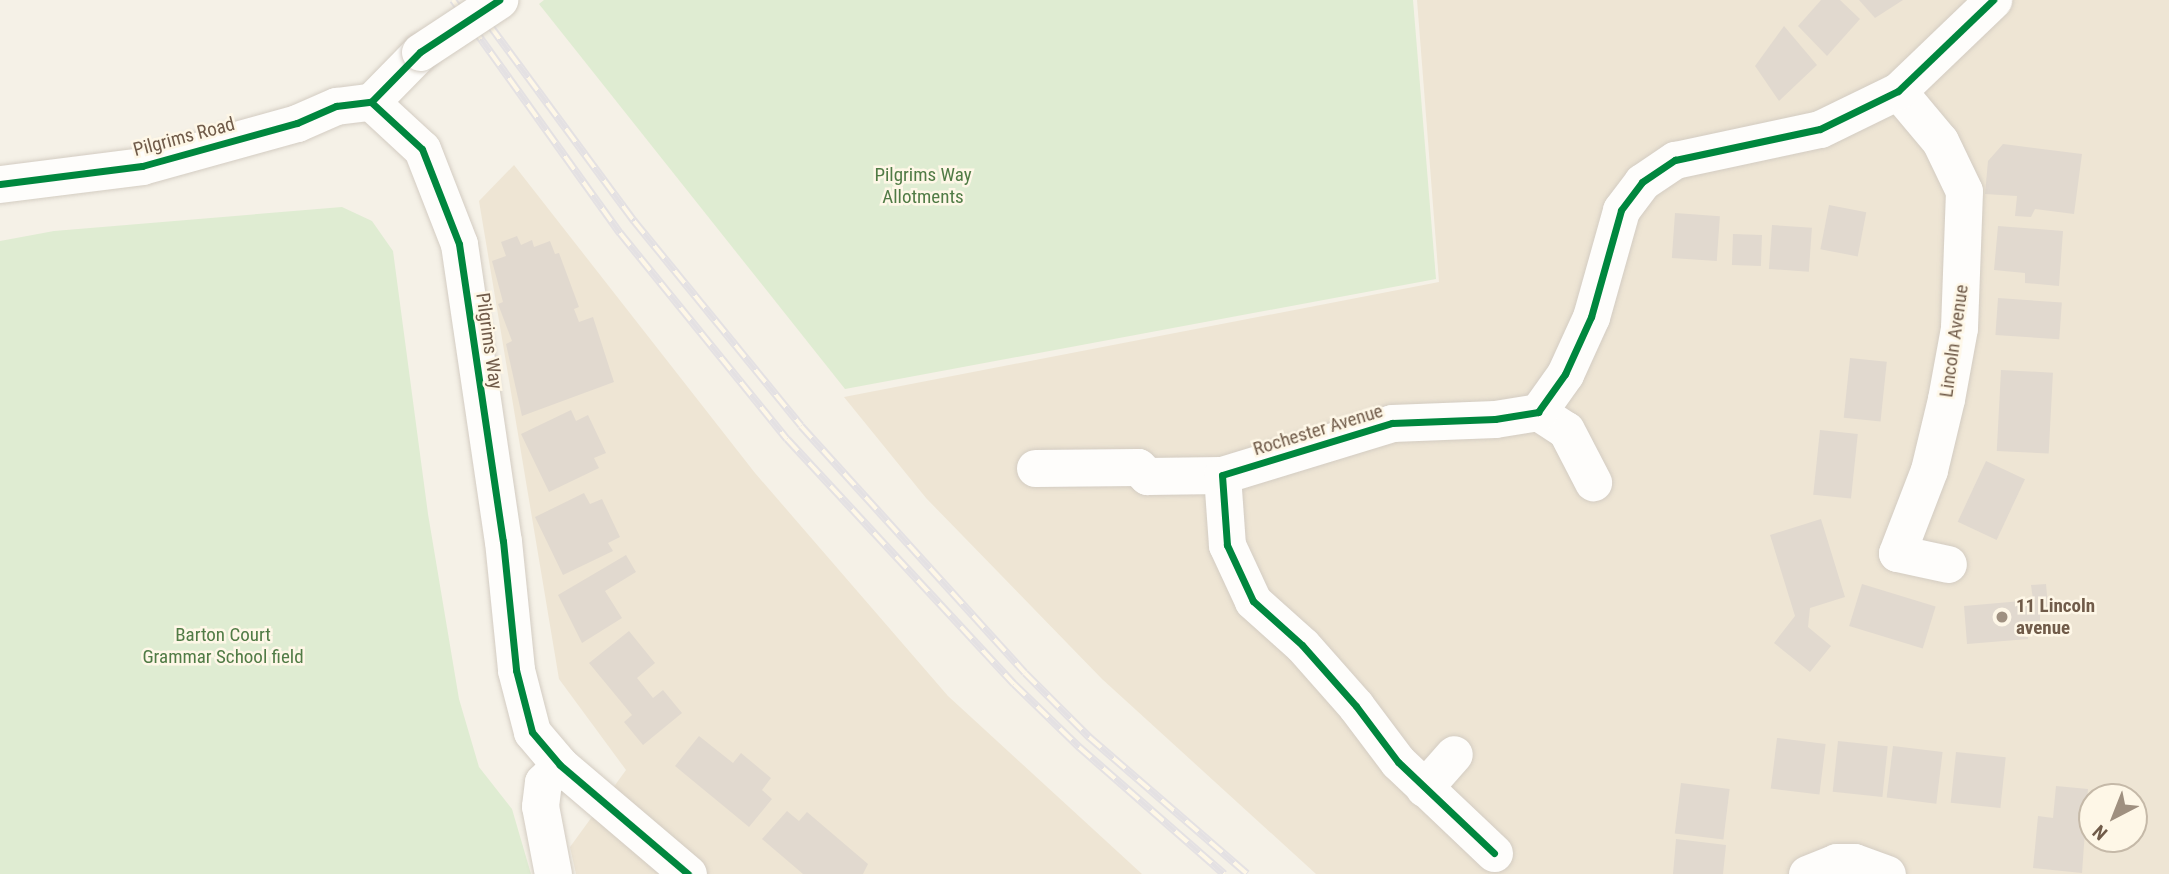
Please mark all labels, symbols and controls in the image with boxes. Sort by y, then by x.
street label: Pilgrims Road [131,112,237,162]
park label: Pilgrims Way Allotments [874,164,972,208]
street label: Lincoln Avenue [1935,283,1973,399]
street label: Pilgrims Way [471,291,507,391]
street label: Rochester Avenue [1250,399,1386,461]
place label: 11 Lincoln avenue [2016,595,2095,639]
marker: 11 Lincoln avenue [1994,609,2010,625]
park label: Barton Court Grammar School field [142,624,304,668]
north arrow [2078,783,2148,853]
text: N [2088,820,2112,845]

